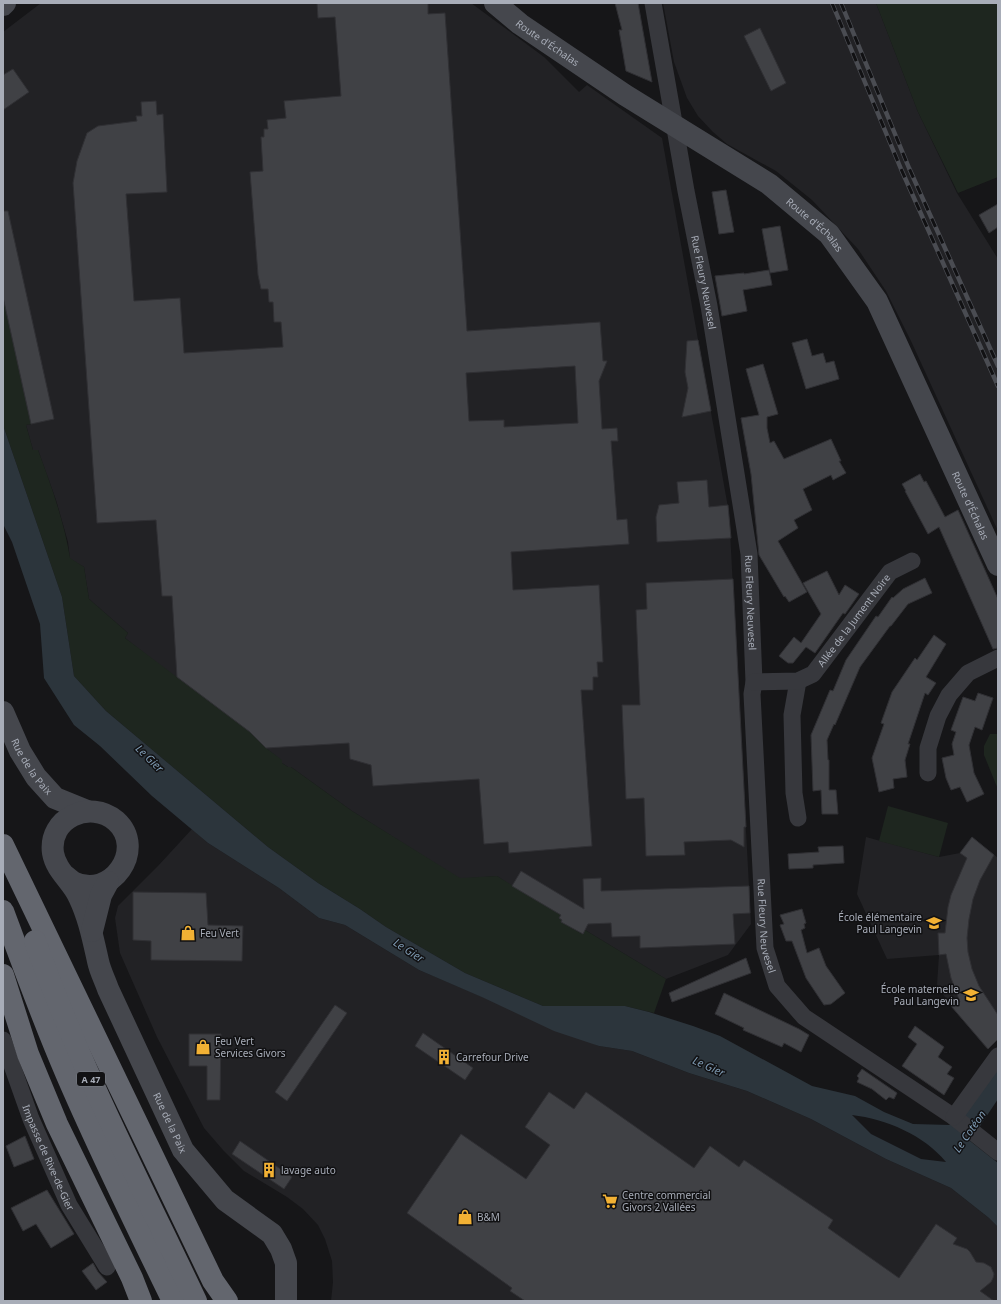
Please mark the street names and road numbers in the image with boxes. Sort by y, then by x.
street label: Route d'Échalas [513,16,582,69]
street label: Route d'Échalas [783,194,847,255]
street label: Rue Fleury Neuvesel [688,234,720,330]
street label: Route d'Échalas [949,469,993,542]
street label: Rue Fleury Neuvesel [742,555,760,651]
street label: Allée de la Jument Noire [814,571,893,669]
street label: Rue de la Paix [8,736,56,798]
street label: Rue Fleury Neuvesel [754,878,779,975]
road number: A 47 [77,1072,105,1086]
street label: Rue de la Paix [150,1090,191,1156]
street label: Impasse de Rive-de-Gier [19,1103,78,1213]

